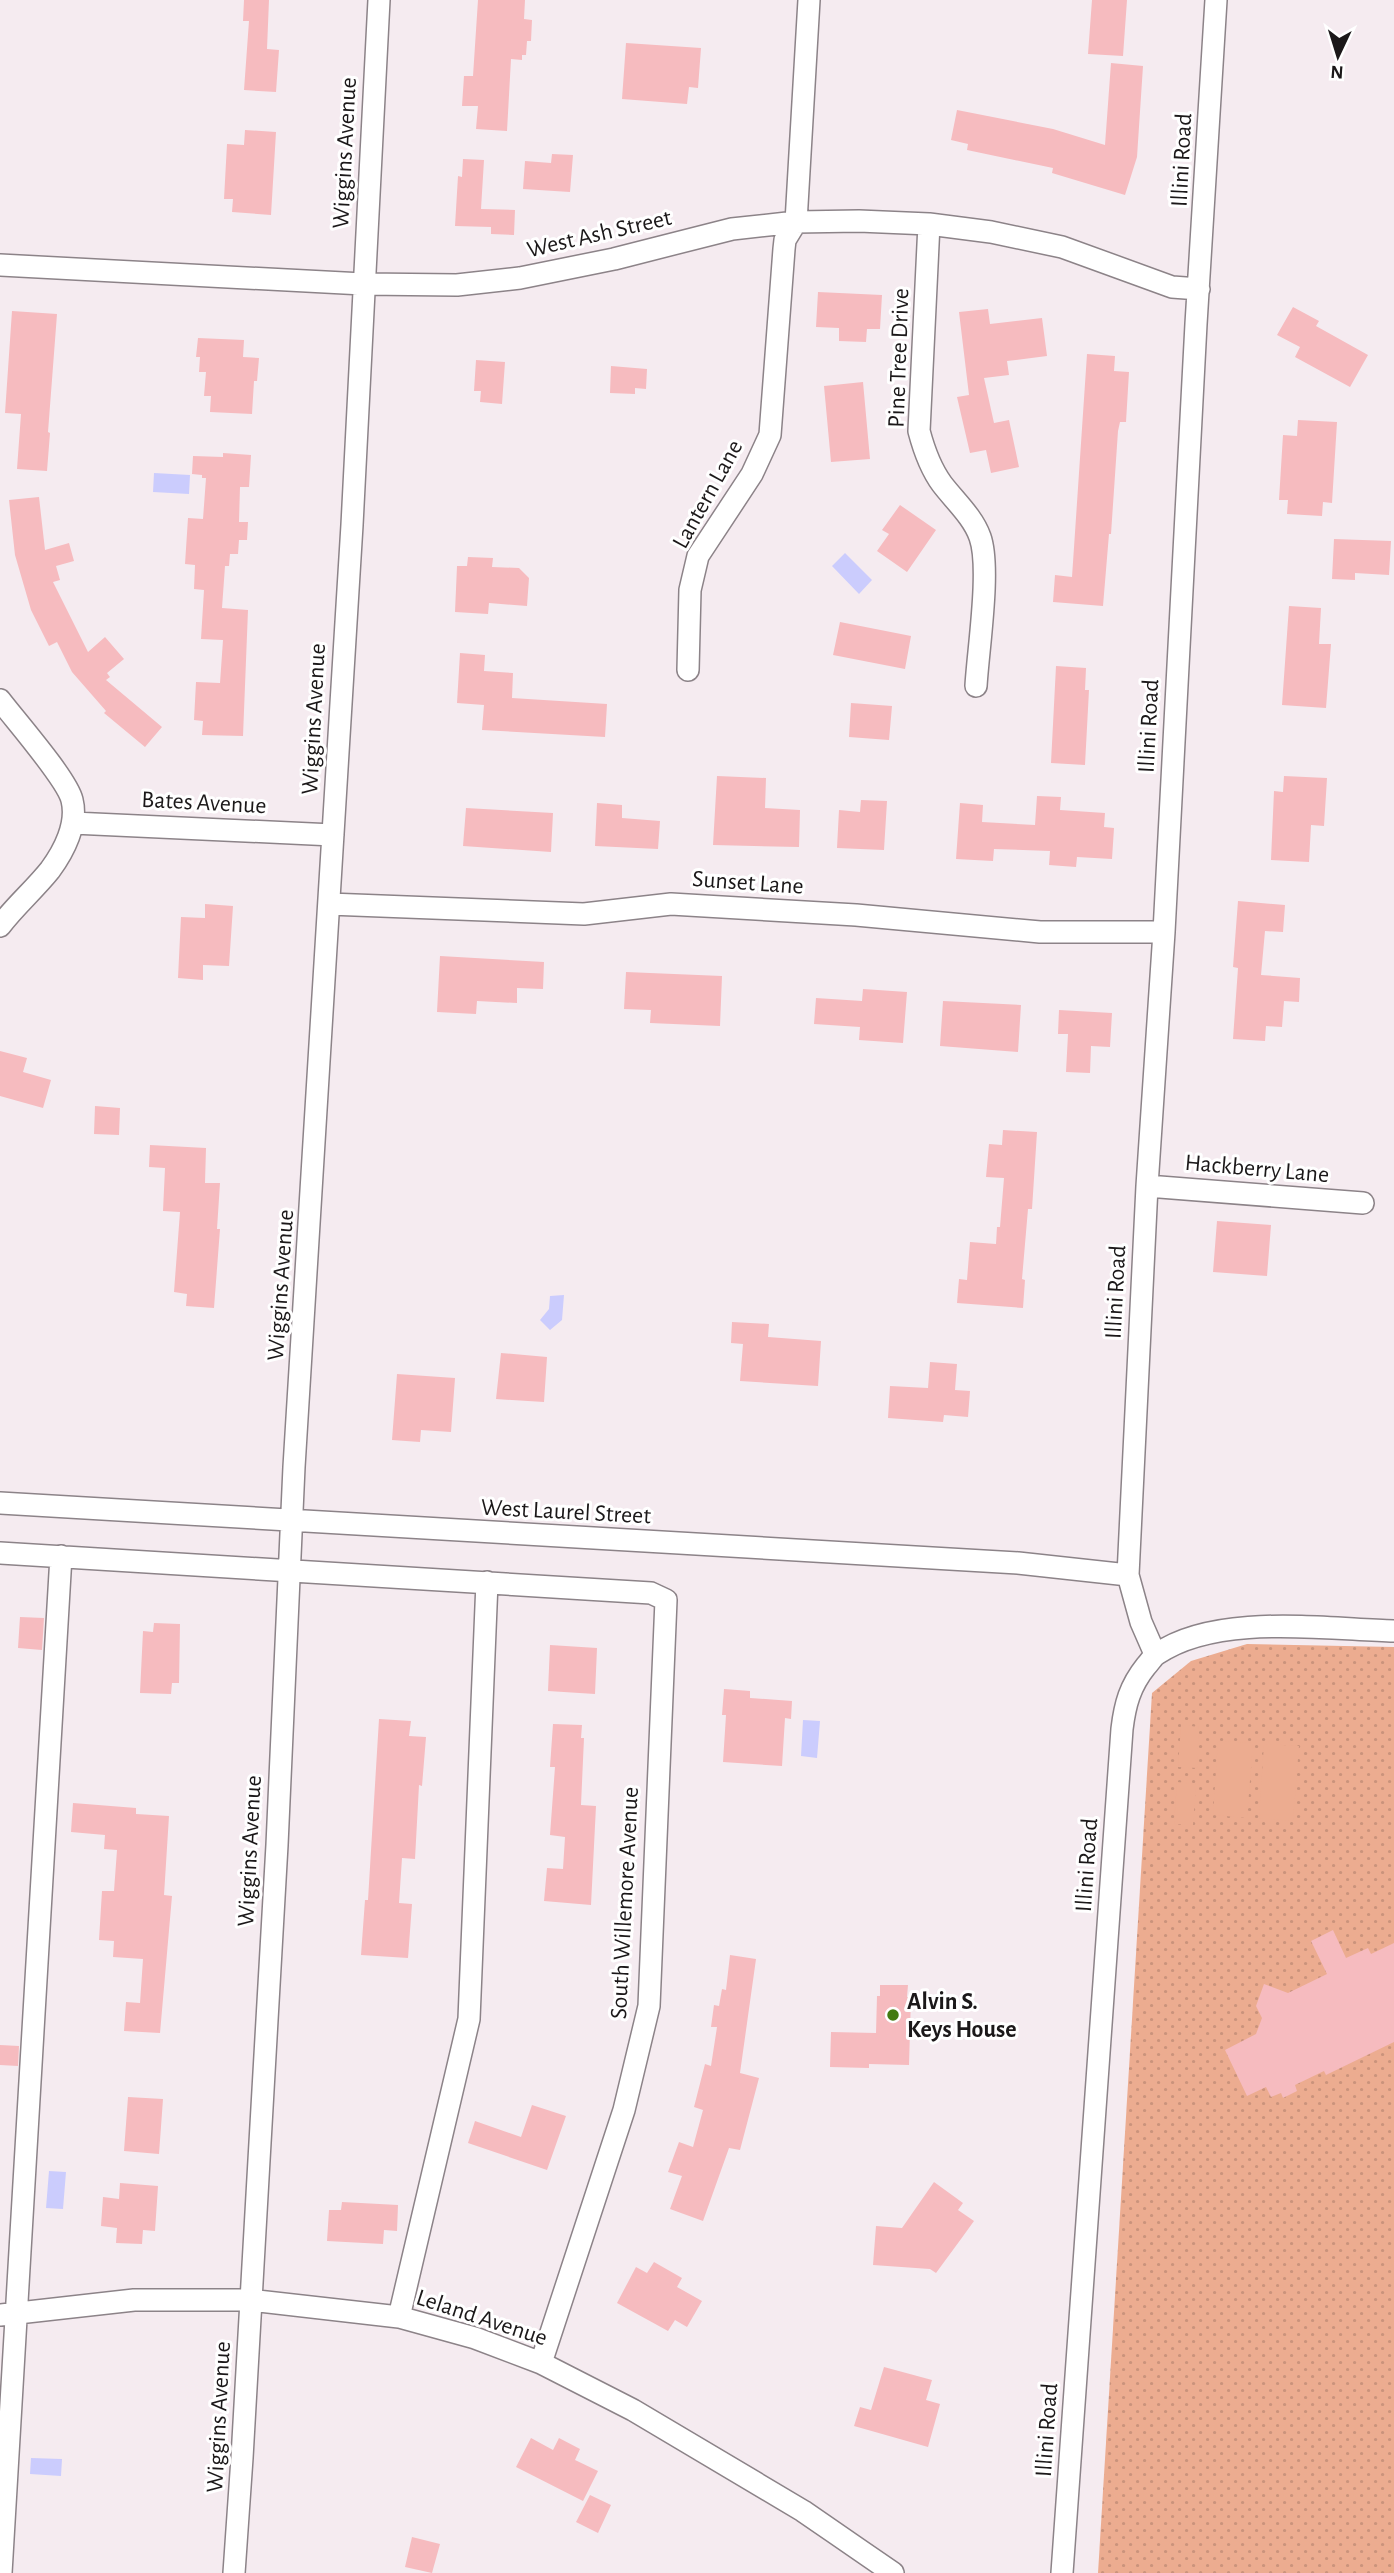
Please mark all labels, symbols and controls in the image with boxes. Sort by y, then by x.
north arrow [1303,21,1373,91]
text: N [1330,62,1344,81]
street label: Wiggins Avenue [329,77,361,229]
street label: Illini Road [1168,113,1196,208]
street label: West Ash Street [525,206,674,262]
street label: Pine Tree Drive [885,288,913,428]
street label: Lantern Lane [668,436,747,553]
street label: Wiggins Avenue [298,643,330,795]
street label: Illini Road [1135,679,1163,774]
street label: Bates Avenue [141,788,267,818]
street label: Sunset Lane [691,867,804,899]
street label: Hackberry Lane [1184,1151,1330,1187]
street label: Wiggins Avenue [264,1209,298,1362]
street label: Illini Road [1102,1245,1130,1340]
street label: West Laurel Street [480,1496,652,1528]
street label: Wiggins Avenue [234,1775,266,1927]
street label: South Willemore Avenue [607,1786,643,2020]
street label: Illini Road [1072,1817,1102,1913]
place label: Alvin S. Keys House [907,1990,1017,2042]
marker: Alvin S. Keys House [885,2007,901,2023]
street label: Leland Avenue [413,2285,550,2350]
street label: Wiggins Avenue [203,2341,235,2493]
street label: Illini Road [1032,2382,1062,2478]

